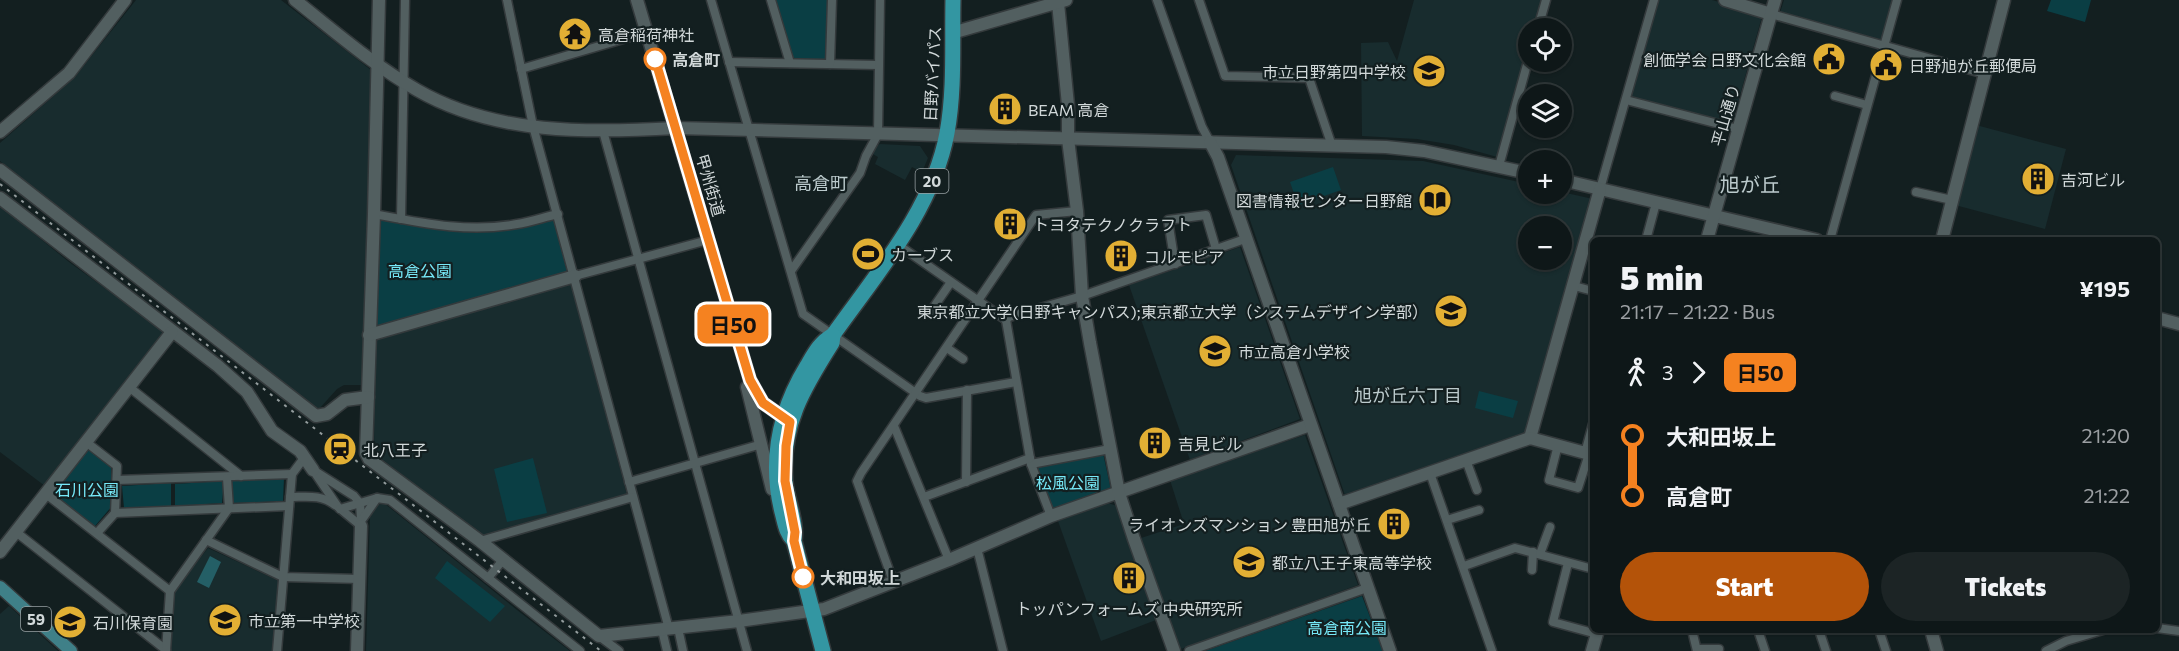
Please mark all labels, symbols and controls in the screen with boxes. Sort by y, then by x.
temple icon: 高倉稲荷神社 [557,16,593,52]
map controls [1518,18,1572,270]
button: locate [1518,18,1572,72]
place label: 高倉稲荷神社 [598,25,694,44]
street label: 日野バイパス [920,26,944,122]
public building icon: 創価学会 日野文化会館 [1811,41,1847,77]
public building icon: 日野旭が丘郵便局 [1868,47,1904,83]
marker: 高倉町 [644,48,666,70]
place label: 高倉町 [672,50,720,69]
place label: 創価学会 日野文化会館 [1643,50,1806,69]
school or university icon: 市立日野第四中学校 [1411,53,1447,89]
place label: 日野旭が丘郵便局 [1909,56,2037,75]
place label: 市立日野第四中学校 [1262,62,1406,81]
street label: 平山通り [1707,82,1743,148]
button: layers [1518,84,1572,138]
building icon: BEAM 高倉 [987,91,1023,127]
place label: BEAM 高倉 [1028,100,1109,119]
button: + [1518,150,1572,204]
street label: 甲州街道 [693,152,729,218]
building icon: 吉河ビル [2020,161,2056,197]
road number: 20 [916,169,948,193]
place label: 吉河ビル [2061,170,2125,189]
district label: 高倉町 [794,172,848,194]
district label: 旭が丘 [1720,172,1780,196]
library icon: 図書情報センター日野館 [1417,182,1453,218]
place label: 図書情報センター日野館 [1236,191,1412,210]
building icon: トヨタテクノクラフト [992,206,1028,242]
place label: トヨタテクノクラフト [1033,215,1192,234]
button: − [1518,216,1572,270]
sports icon: カーブス [850,236,886,272]
building icon: コルモピア [1103,238,1139,274]
place label: カーブス [891,245,954,264]
place label: コルモピア [1144,247,1224,266]
text: 5 min [1620,256,1703,297]
park label: 高倉公園 [388,261,452,280]
text: ¥195 [2080,275,2130,302]
school or university icon: 東京都立大学(日野キャンパス);東京都立大学（システムデザイン学部） [1433,293,1469,329]
text: 21:17 – 21:22 · Bus [1620,299,1775,323]
place label: 東京都立大学(日野キャンパス);東京都立大学（システムデザイン学部） [916,302,1428,321]
line badge: 日50 [698,304,768,344]
text: 日50 [709,312,757,337]
school or university icon: 市立高倉小学校 [1197,333,1233,369]
place label: 市立高倉小学校 [1238,342,1350,361]
icon: walk [1620,356,1653,389]
icon: forward [1682,356,1715,389]
text: 3 [1662,360,1673,384]
text: 日50 [1736,360,1784,385]
district label: 旭が丘六丁目 [1354,384,1462,406]
text: 大和田坂上 [1666,423,1776,450]
text: 21:20 [2082,423,2130,447]
building icon: 吉見ビル [1137,425,1173,461]
station icon: 北八王子 [322,431,358,467]
place label: 吉見ビル [1178,434,1242,453]
place label: 北八王子 [363,440,427,459]
park label: 松風公園 [1036,473,1100,492]
park label: 石川公園 [55,480,119,499]
text: 高倉町 [1666,483,1732,510]
text: 21:22 [2083,483,2130,507]
building icon: ライオンズマンション 豊田旭が丘 [1376,506,1412,542]
place label: ライオンズマンション 豊田旭が丘 [1128,515,1371,534]
school or university icon: 都立八王子東高等学校 [1231,544,1267,580]
button: Start [1620,552,1869,621]
button: Tickets [1881,552,2130,621]
place label: 都立八王子東高等学校 [1272,553,1432,572]
building icon: トッパンフォームズ 中央研究所 [1111,560,1147,596]
marker: 大和田坂上 [792,566,814,588]
place label: 大和田坂上 [820,568,900,587]
place label: トッパンフォームズ 中央研究所 [1016,599,1242,618]
school or university icon: 市立第一中学校 [207,602,243,638]
school or university icon: 石川保育園 [52,604,88,640]
road number: 59 [21,607,51,631]
place label: 市立第一中学校 [248,611,360,630]
place label: 石川保育園 [93,613,173,632]
park label: 高倉南公園 [1307,618,1387,637]

